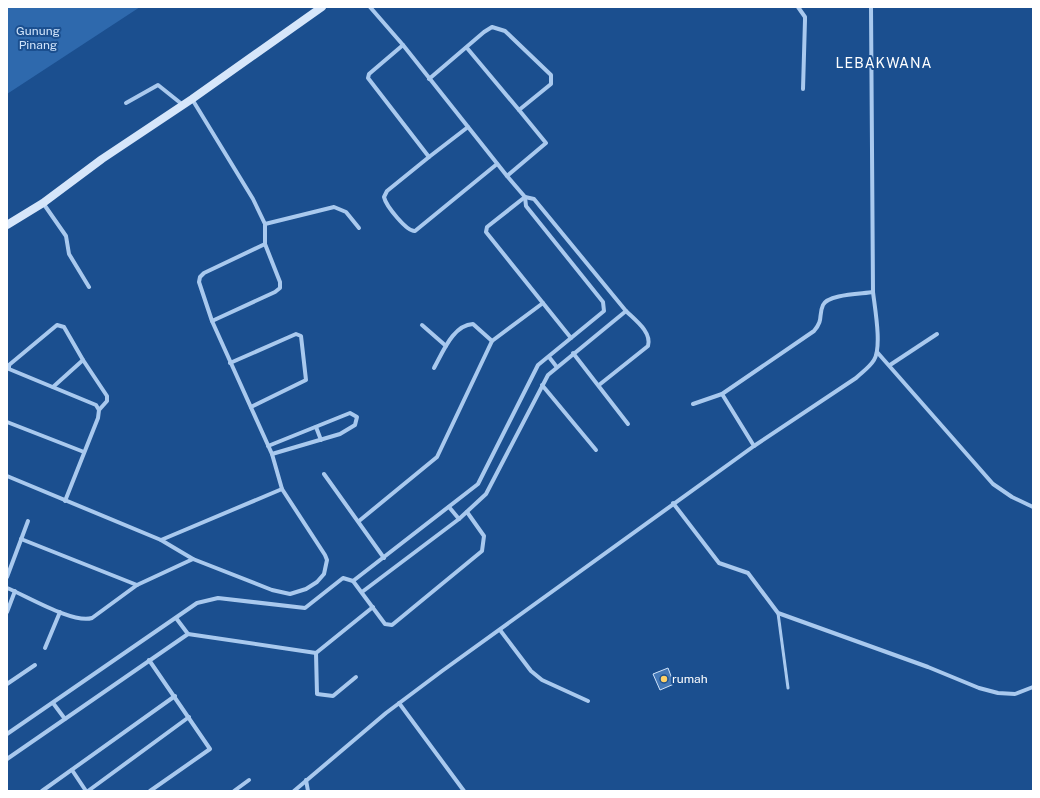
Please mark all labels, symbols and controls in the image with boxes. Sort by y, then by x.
park label: Gunung Pinang [16,24,60,52]
district label: LEBAKWANA [836,55,933,71]
place label: rumah [672,672,708,686]
marker: rumah [659,674,669,684]

